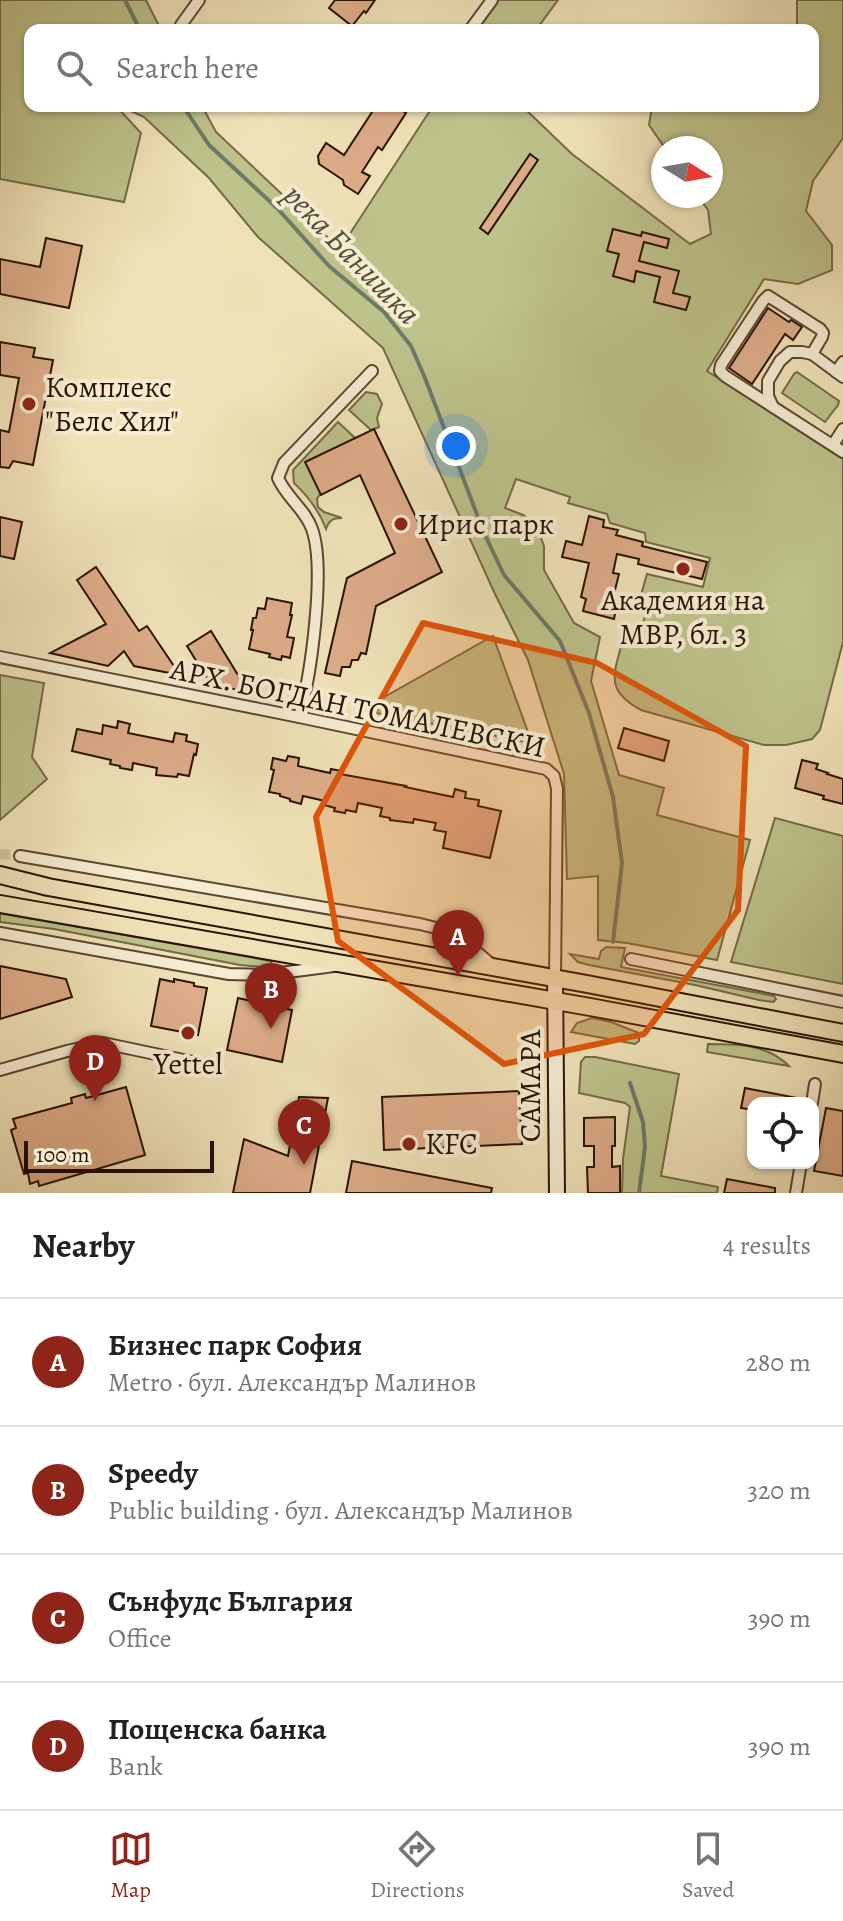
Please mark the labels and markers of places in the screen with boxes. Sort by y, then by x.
place label: Комплекс "Белс Хил" [45,367,179,441]
marker: Комплекс "Белс Хил" [20,395,38,413]
place label: Ирис парк [417,504,554,544]
marker: Ирис парк [392,515,410,533]
marker: Академия на МВР, бл. 3 [674,560,692,578]
place label: Академия на МВР, бл. 3 [600,580,765,654]
pin: A [432,910,484,976]
pin: B [245,963,297,1029]
marker: Yettel [179,1024,197,1042]
pin: D [69,1035,121,1101]
place label: Yettel [153,1044,222,1084]
pin: C [278,1099,330,1165]
place label: KFC [425,1124,478,1164]
marker: KFC [400,1135,418,1153]

